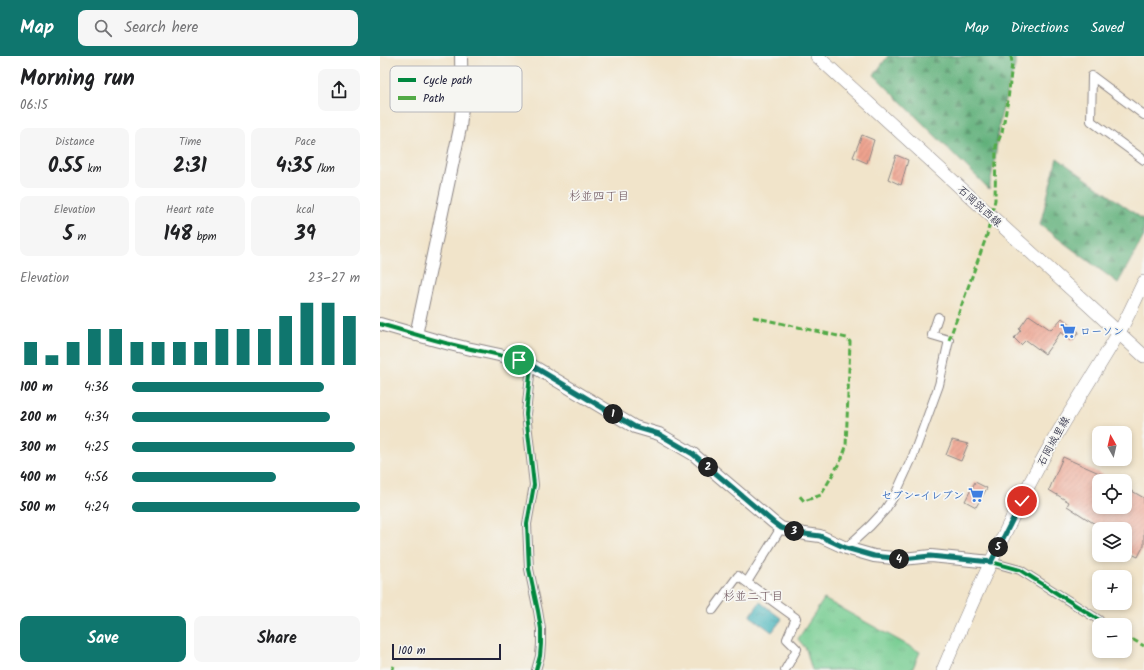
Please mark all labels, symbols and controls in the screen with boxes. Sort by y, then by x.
search box [78,10,358,46]
text: Map [20,13,54,43]
text: Search here [124,16,198,40]
icon: search [92,17,114,39]
text: Map [964,17,989,39]
text: Directions [1011,17,1069,39]
text: Saved [1091,17,1124,39]
text: Morning run [20,62,135,97]
legend [390,66,522,112]
button: share [318,69,360,111]
text: Cycle path [423,72,472,90]
text: Path [423,90,444,108]
text: 06:15 [20,95,48,116]
text: Distance [55,133,94,151]
text: Time [179,133,201,151]
text: Pace [295,133,316,151]
text: 0.55 [48,151,83,183]
text: 2:31 [173,151,207,183]
text: 4:35 [276,151,313,183]
text: km [83,160,101,178]
text: /km [313,160,335,178]
street label: 石岡筑西線 [953,182,1006,232]
district label: 杉並四丁目 [569,187,629,206]
text: Elevation [54,201,95,219]
text: Heart rate [166,201,214,219]
text: kcal [296,201,314,219]
text: 5 [63,219,73,251]
text: 148 [164,219,192,251]
text: 39 [295,219,316,251]
text: m [73,228,86,246]
text: bpm [192,228,216,246]
text: Elevation [20,268,69,289]
text: 23–27 m [308,268,360,289]
supermarket icon: ローソン [1059,322,1077,340]
place label: ローソン [1080,323,1124,341]
pin [502,343,536,377]
icon: arrive [508,349,530,371]
text: 100 m [20,377,53,398]
text: 4:36 [84,377,109,398]
pin: 1 [603,404,623,424]
text: 1 [611,405,615,423]
text: 200 m [20,407,57,428]
text: 4:34 [84,407,109,428]
street label: 石岡城里線 [1033,413,1075,470]
north arrow [1092,426,1132,466]
map controls [1092,426,1132,658]
text: 300 m [20,437,56,458]
text: 4:25 [84,437,109,458]
pin: 2 [698,457,718,477]
text: 2 [705,458,711,476]
text: 400 m [20,467,56,488]
text: 4:56 [84,467,109,488]
button: locate [1092,474,1132,514]
pin [1005,484,1039,518]
supermarket icon: セブン-イレブン [967,486,985,504]
place label: セブン-イレブン [881,487,964,505]
icon: check [1011,490,1033,512]
text: 500 m [20,497,56,518]
text: 4:24 [84,497,109,518]
pin: 3 [784,521,804,541]
text: 3 [791,522,797,540]
button: layers [1092,522,1132,562]
pin: 5 [988,537,1008,557]
text: 5 [995,538,1001,556]
pin: 4 [889,549,909,569]
text: 4 [896,550,902,568]
button: + [1092,570,1132,610]
district label: 杉並二丁目 [723,587,783,606]
button: Save [20,616,186,662]
button: Share [194,616,360,662]
button: − [1092,618,1132,658]
scale bar [392,642,501,661]
text: 100 m [398,642,426,660]

